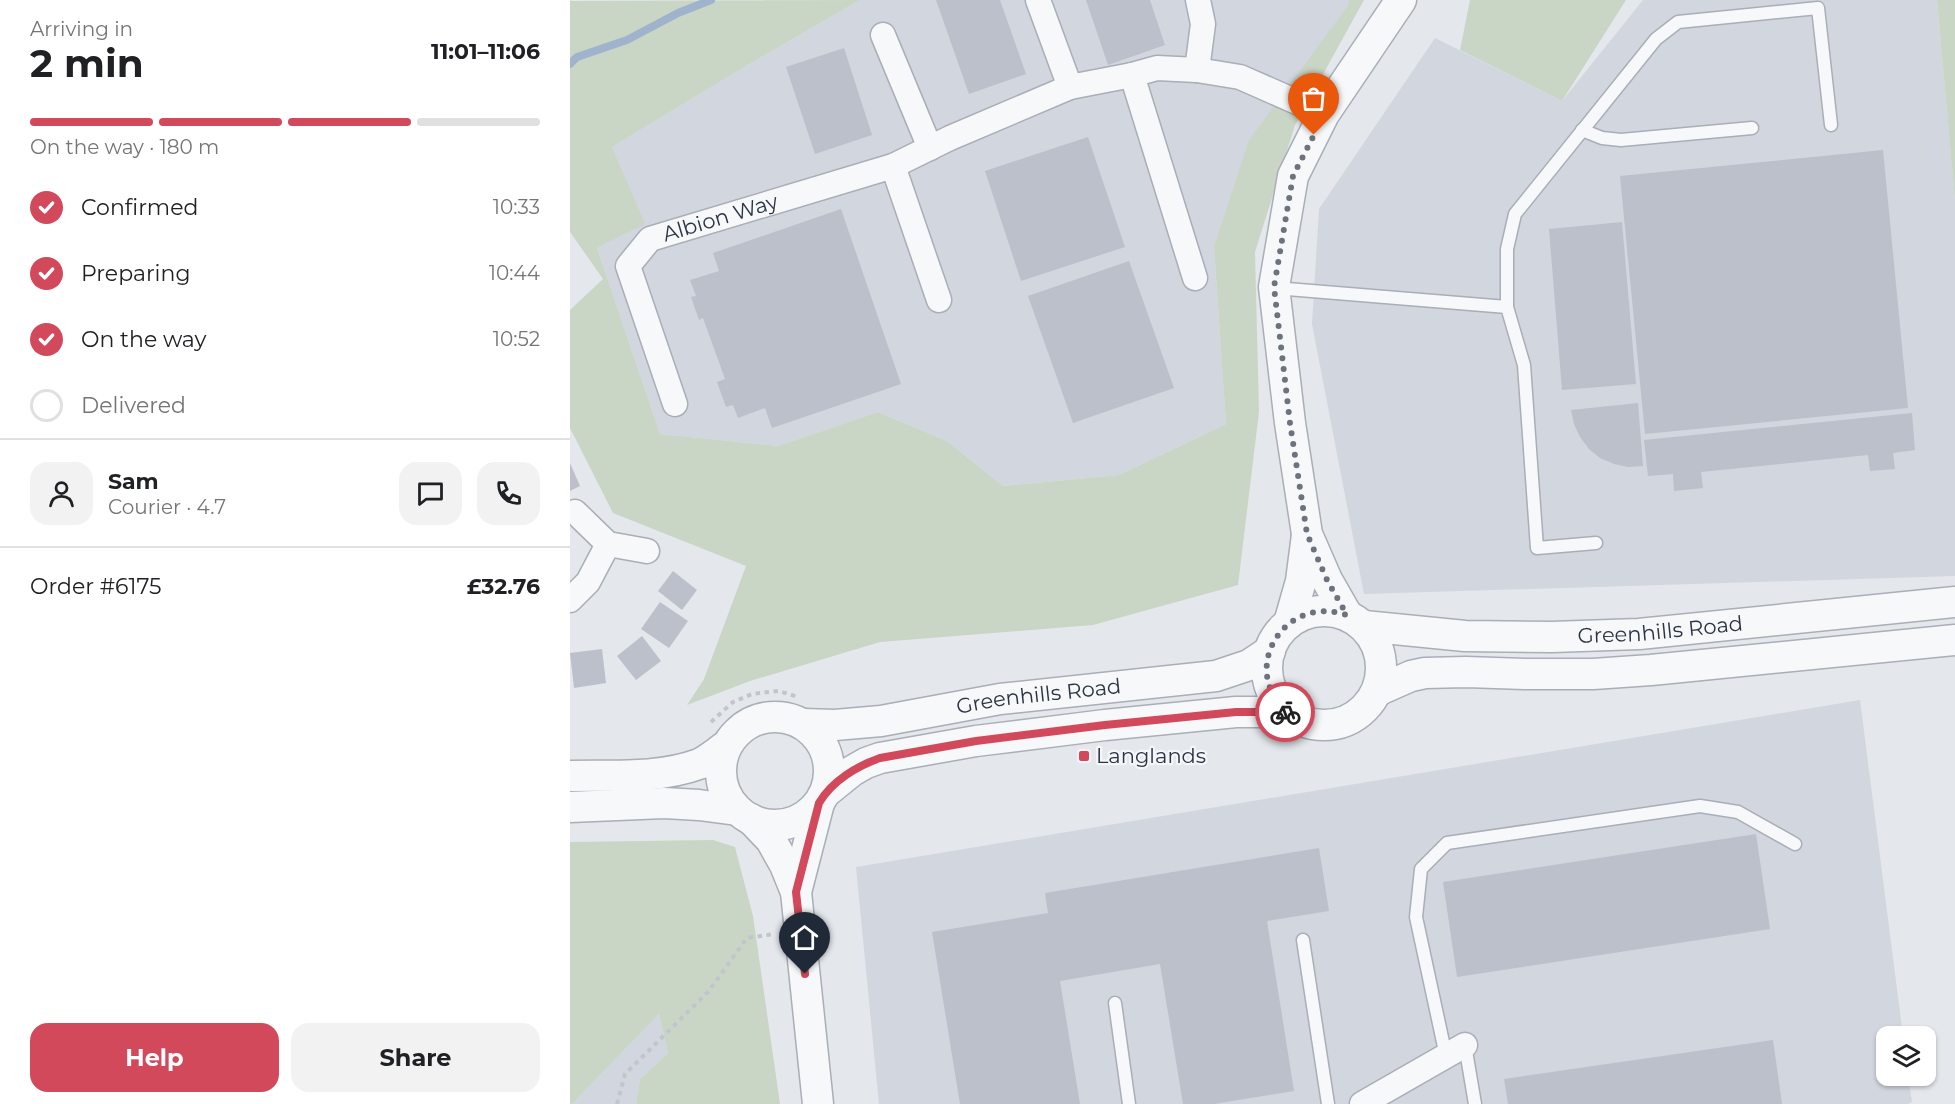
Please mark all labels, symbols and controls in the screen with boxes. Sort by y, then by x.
text: Arriving in [30,17,133,41]
text: 11:01–11:06 [431,38,540,65]
text: 2 min [30,39,144,87]
pin [1288,73,1339,135]
icon: bag [1297,82,1330,115]
text: On the way · 180 m [30,135,219,159]
street label: Albion Way [660,188,781,247]
icon: check [30,191,63,224]
text: Confirmed [81,194,198,221]
text: 10:33 [493,195,540,219]
icon: check [30,257,63,290]
text: Preparing [81,260,190,287]
text: 10:44 [489,261,540,285]
icon: check [30,323,63,356]
text: On the way [81,326,206,353]
text: 10:52 [493,327,540,351]
text: Delivered [81,392,186,419]
button: person [30,462,93,525]
button: chat [399,462,462,525]
button: phone [477,462,540,525]
text: Sam [108,468,159,495]
text: Courier · 4.7 [108,495,226,519]
text: Order #6175 [30,573,161,600]
text: £32.76 [467,573,540,600]
street label: Greenhills Road [1577,611,1744,648]
street label: Greenhills Road [954,673,1122,719]
courier [1255,682,1315,742]
icon: bike [1269,696,1302,729]
place label: Langlands [1096,743,1206,768]
marker: Langlands [1077,749,1091,763]
pin [779,912,830,974]
icon: home [788,921,821,954]
button: Help [30,1023,279,1092]
button: Share [291,1023,540,1092]
map controls [1876,1026,1936,1086]
button: layers [1876,1026,1936,1086]

